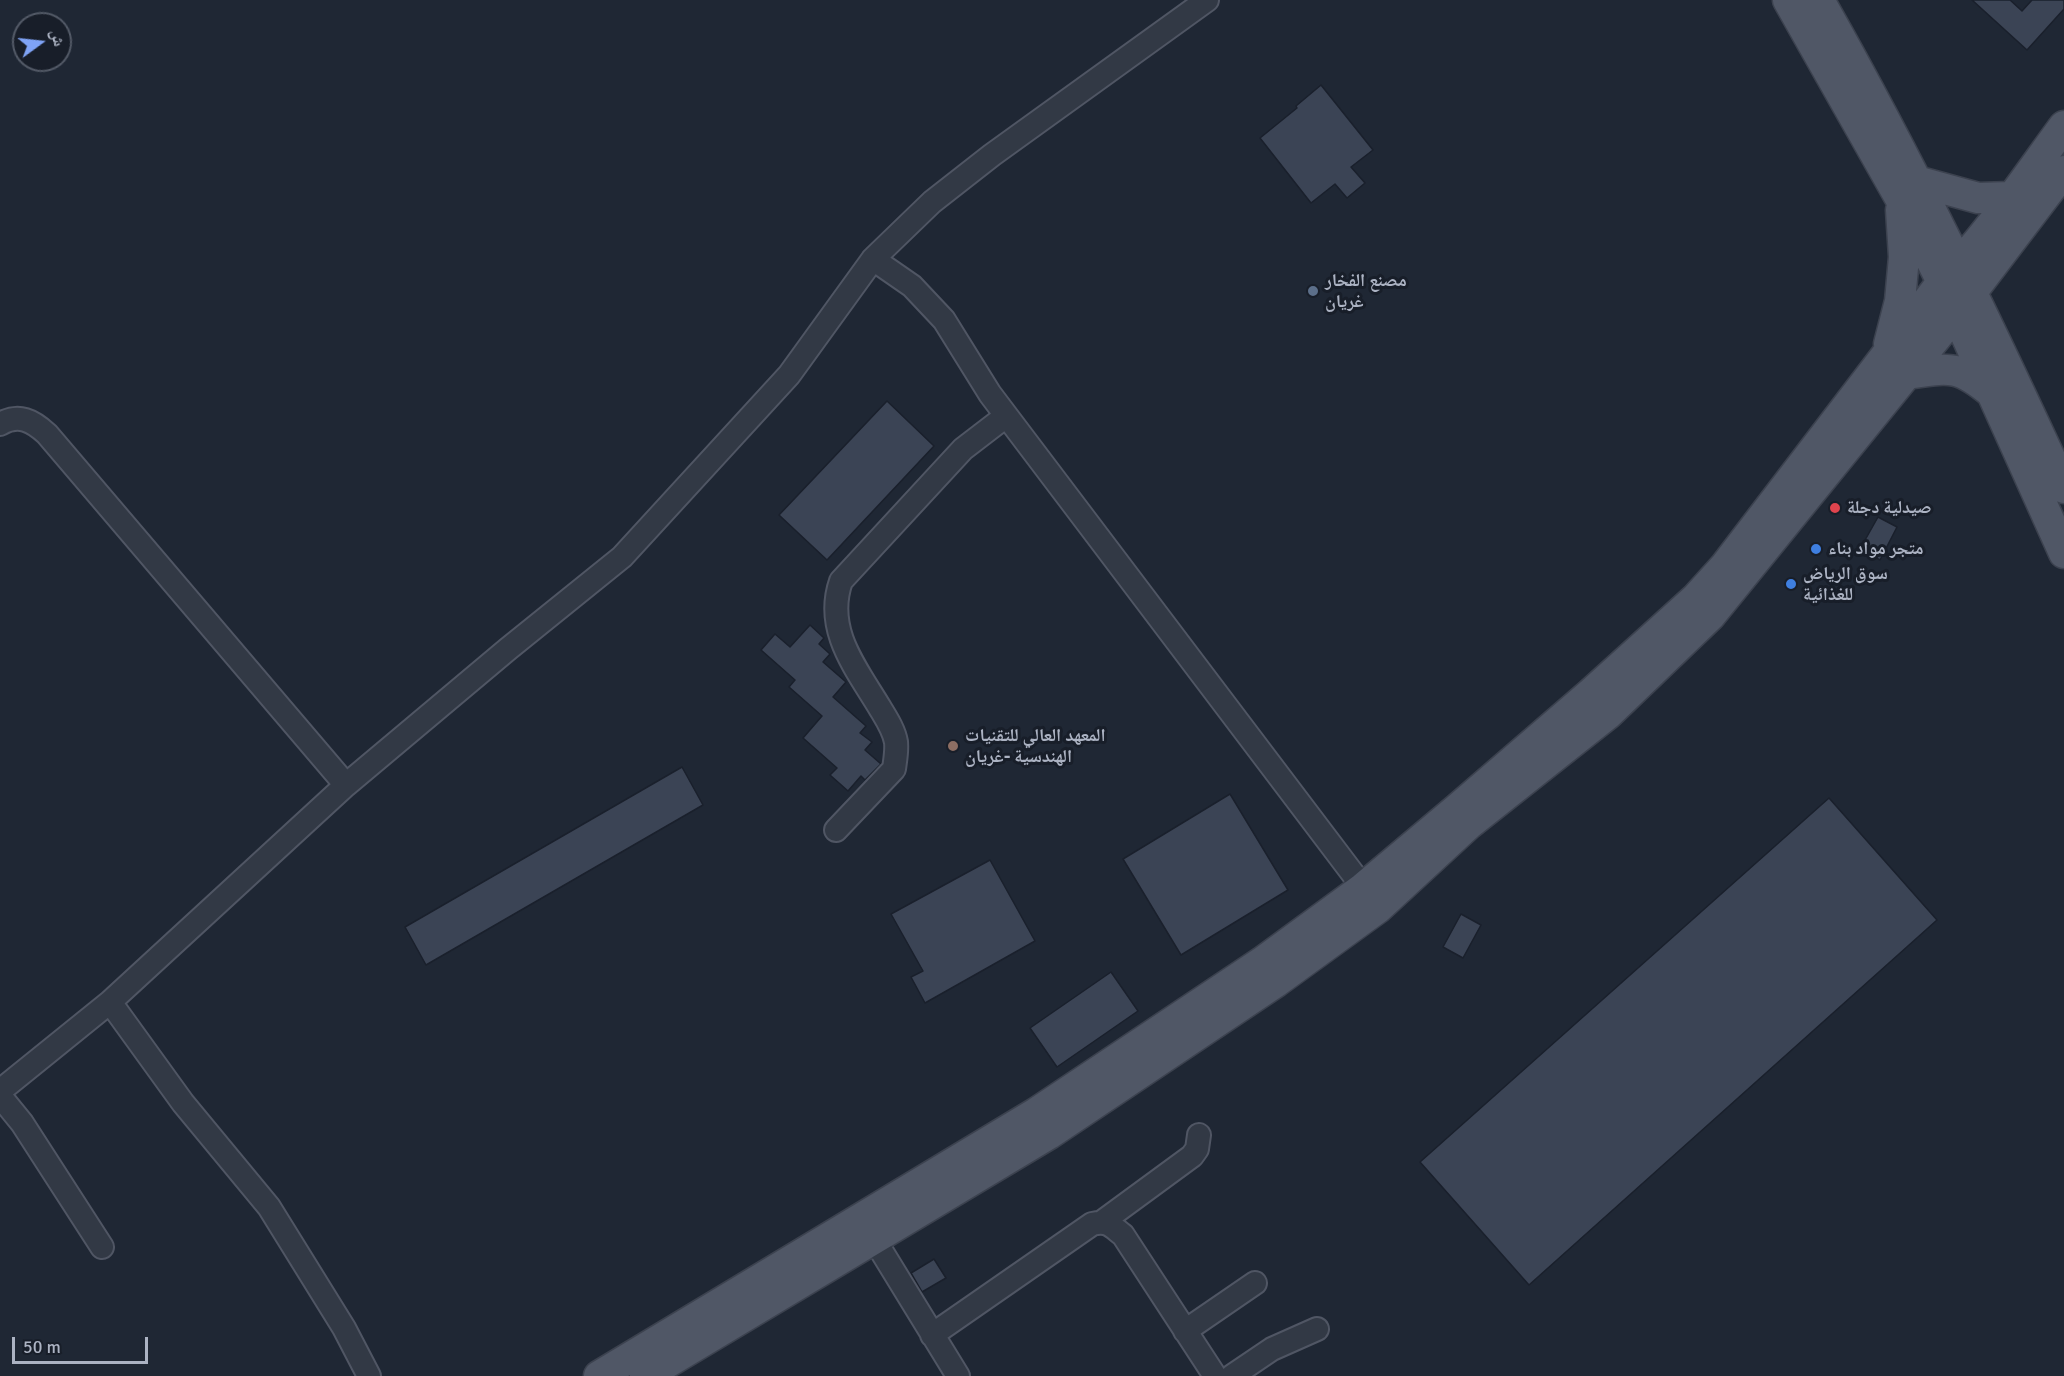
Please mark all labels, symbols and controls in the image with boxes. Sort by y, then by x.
north arrow [12,12,72,72]
text: ش [46,27,69,49]
place label: مصنع الفخار غريان [1325,270,1407,312]
marker: مصنع الفخار غريان [1306,284,1320,298]
place label: صيدلية دجلة [1847,497,1932,519]
marker: صيدلية دجلة [1828,501,1842,515]
place label: متجر مواد بناء [1828,538,1924,560]
marker: متجر مواد بناء [1809,542,1823,556]
place label: سوق الرياض للغذائية [1803,563,1888,606]
marker: سوق الرياض للغذائية [1784,577,1798,591]
place label: المعهد العالي للتقنيات الهندسية -غريان [965,725,1106,768]
marker: المعهد العالي للتقنيات الهندسية -غريان [946,739,960,753]
scale bar [15,1325,152,1363]
text: 50 m [23,1336,61,1358]

